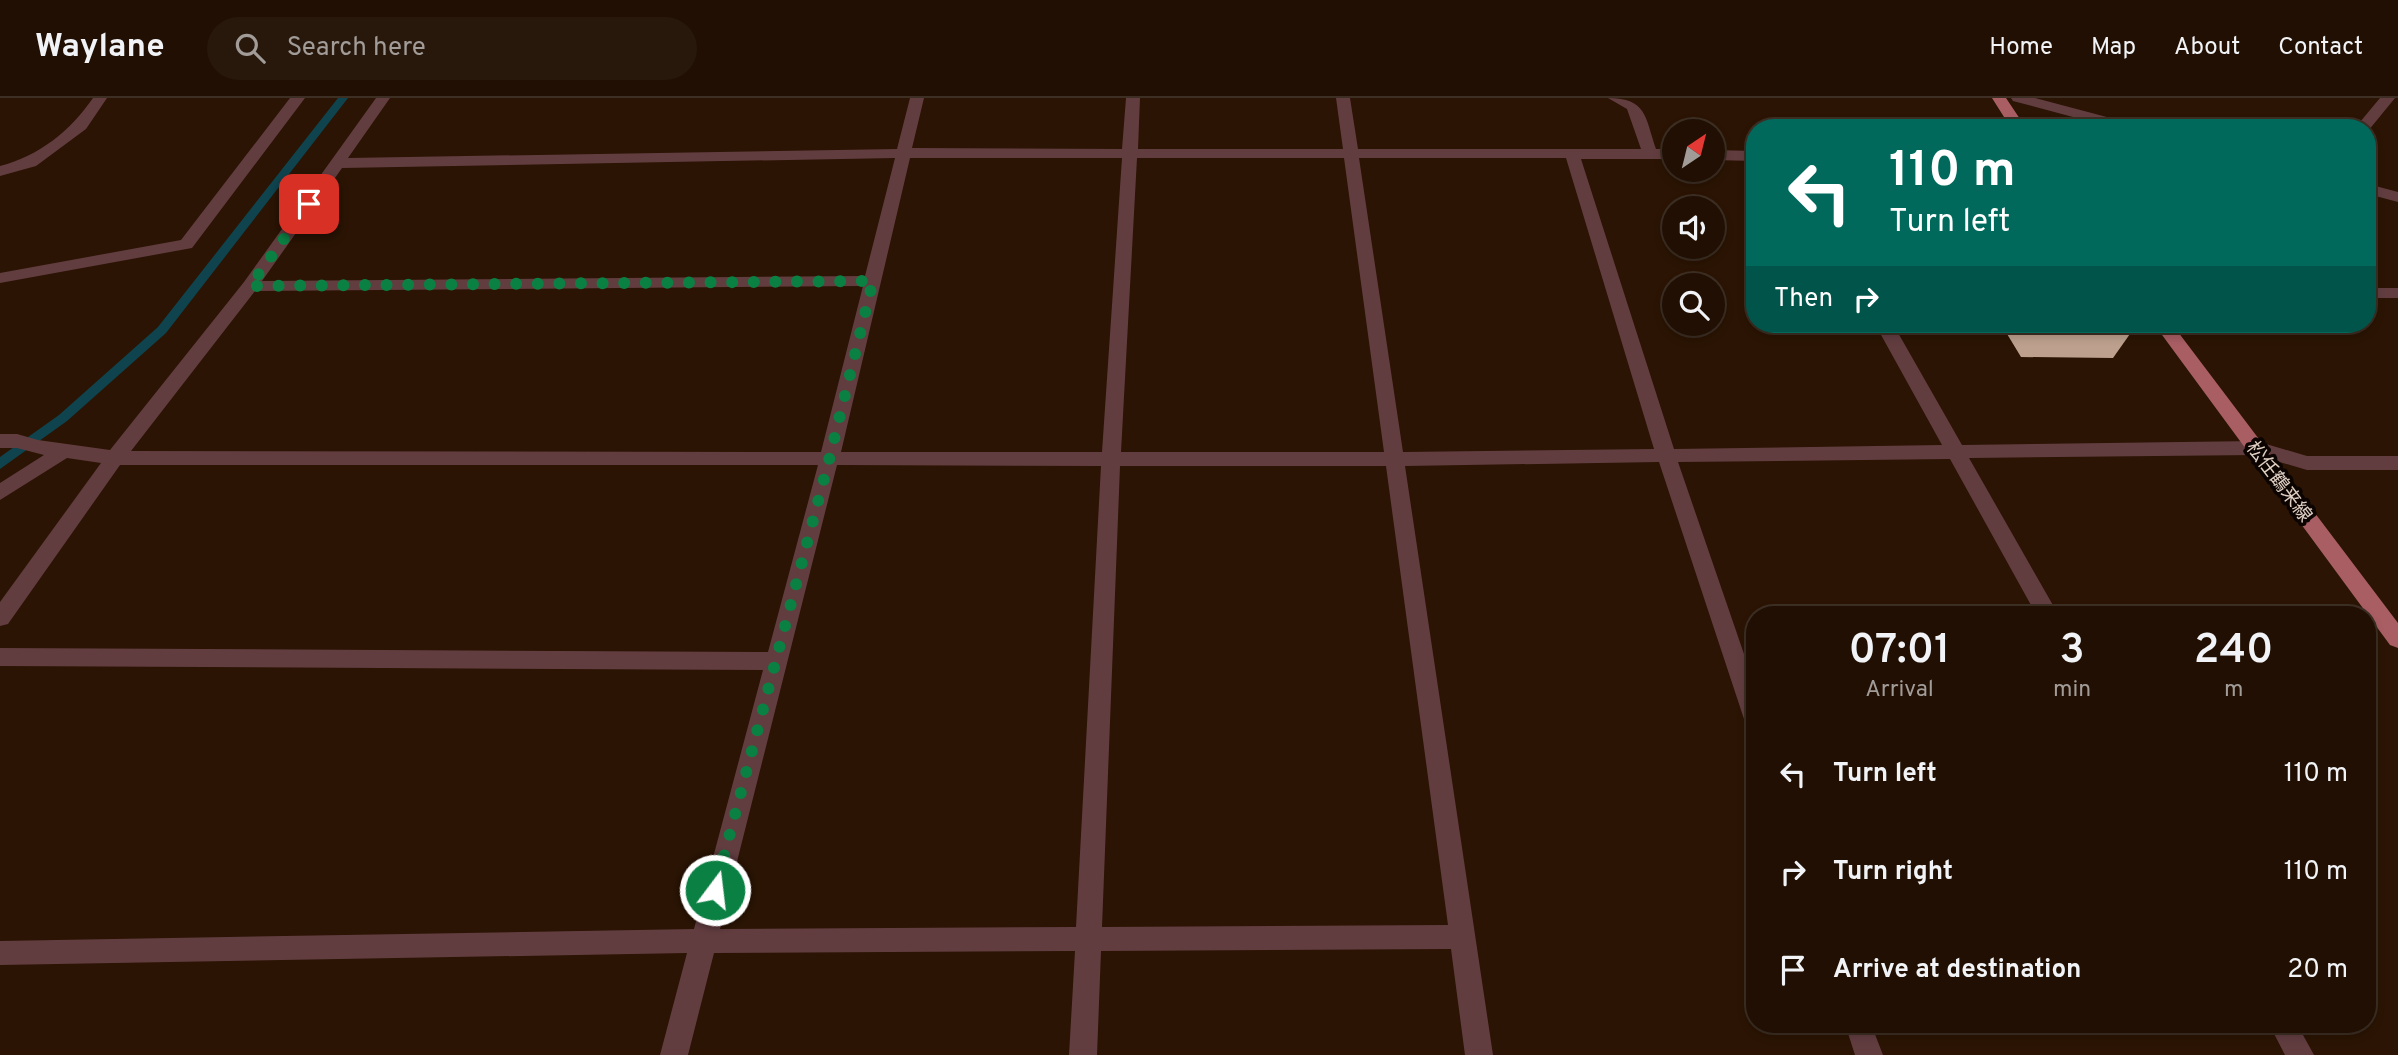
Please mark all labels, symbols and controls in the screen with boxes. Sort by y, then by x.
search box [207,17,697,80]
text: Waylane [35,27,165,69]
icon: search [231,29,269,67]
text: Search here [287,32,426,65]
text: Home [1989,33,2053,63]
text: Map [2091,33,2136,63]
text: About [2174,33,2240,63]
text: Contact [2278,33,2363,63]
north arrow [1662,119,1726,182]
map controls [1662,119,1725,336]
text: 110 m [1889,142,2016,204]
icon: left [1774,147,1865,238]
pin [279,174,339,234]
icon: arrive [290,185,328,223]
button: sound [1662,196,1725,259]
text: Turn left [1889,203,2010,243]
button: search [1662,273,1725,336]
icon: right [1847,280,1885,318]
text: Then [1774,283,1833,316]
street label: 松任鶴来線 [2240,437,2317,527]
text: 07:01 [1849,625,1951,678]
text: 3 [2060,625,2085,678]
text: 240 [2194,625,2273,678]
text: Arrival [1865,676,1934,705]
text: min [2053,676,2091,705]
text: m [2224,676,2243,705]
icon: left [1774,755,1812,793]
text: Turn left [1833,758,1937,791]
text: 110 m [2284,758,2348,791]
position arrow [678,853,752,927]
icon: right [1774,853,1812,891]
text: Turn right [1833,856,1953,889]
text: 110 m [2284,856,2348,889]
icon: arrive [1774,951,1812,989]
text: Arrive at destination [1833,954,2081,987]
text: 20 m [2287,954,2348,987]

